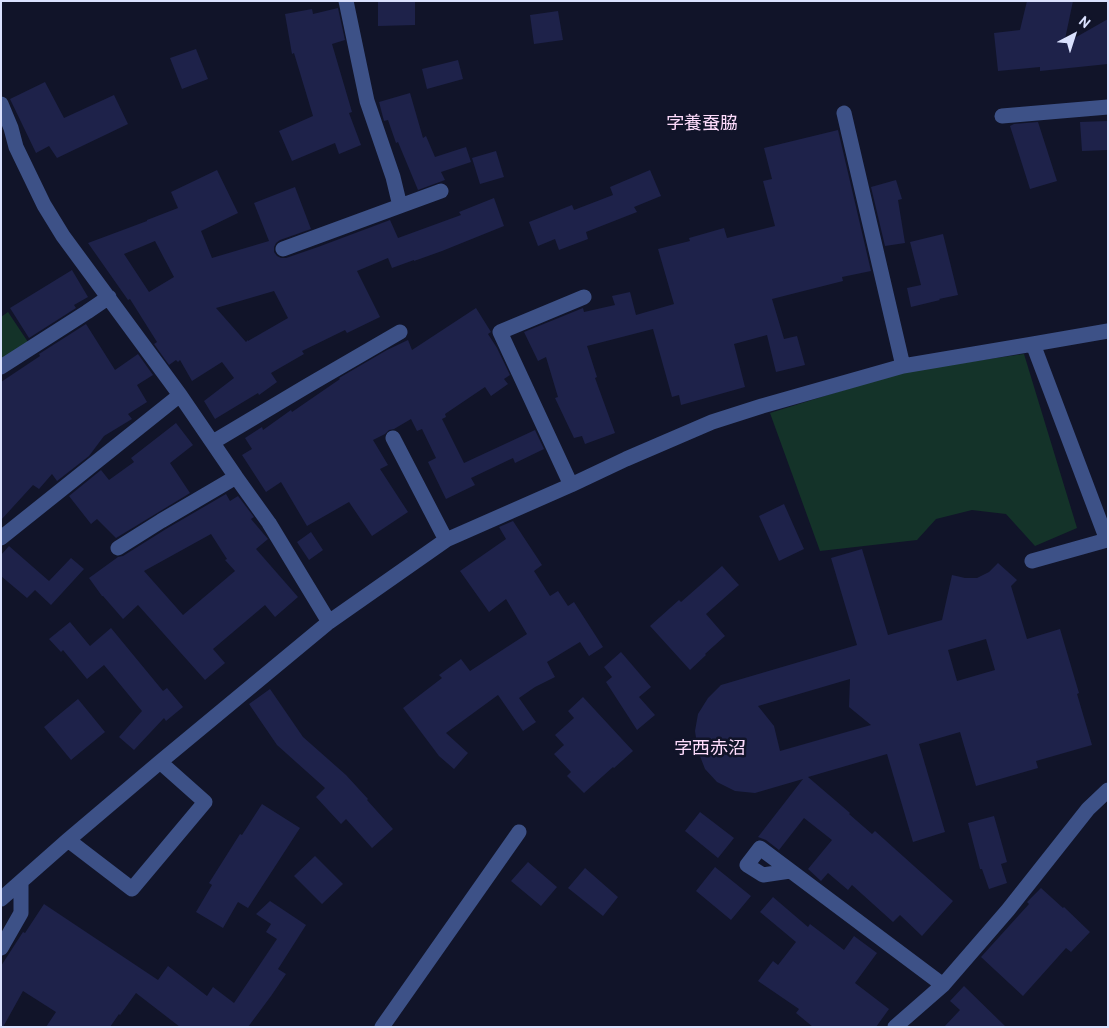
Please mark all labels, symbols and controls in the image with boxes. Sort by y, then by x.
north arrow [1049,10,1099,60]
text: N [1075,13,1093,33]
district label: 字養蚕脇 [666,114,738,136]
district label: 字西赤沼 [674,739,746,761]

